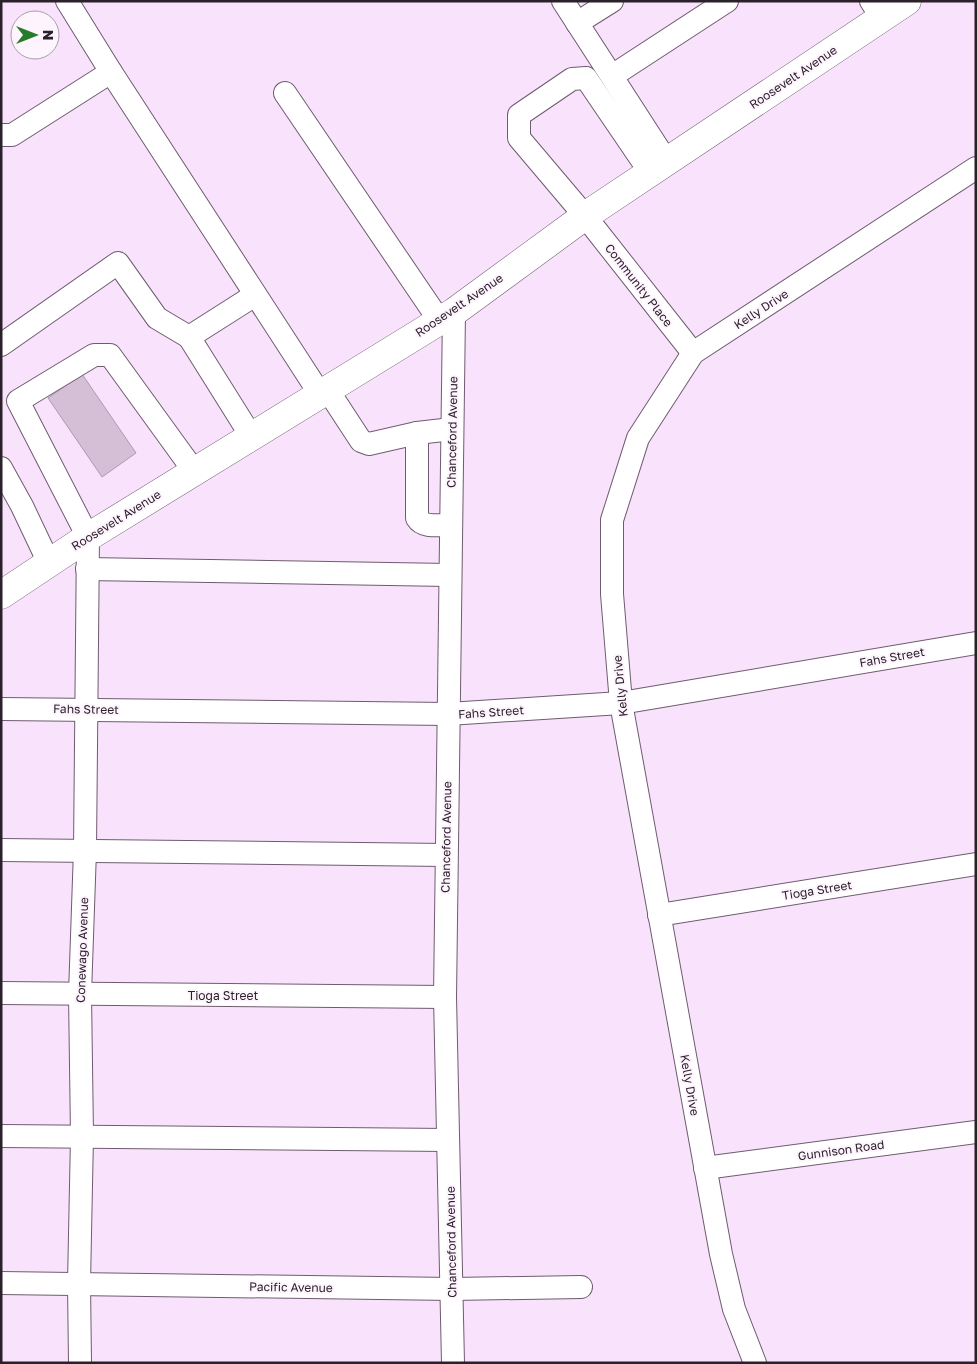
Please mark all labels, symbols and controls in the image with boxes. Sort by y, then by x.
north arrow [10,10,60,60]
text: N [40,30,57,40]
street label: Roosevelt Avenue [746,42,840,112]
street label: Community Place [602,241,676,330]
street label: Roosevelt Avenue [412,270,506,340]
street label: Kelly Drive [731,286,791,332]
street label: Chanceford Avenue [444,376,460,488]
street label: Roosevelt Avenue [68,486,164,554]
street label: Fahs Street [858,644,926,670]
street label: Kelly Drive [609,654,631,718]
street label: Fahs Street [53,701,119,717]
street label: Fahs Street [458,702,525,722]
street label: Chanceford Avenue [438,781,454,893]
street label: Tioga Street [781,877,853,903]
street label: Conewago Avenue [73,897,91,1003]
street label: Tioga Street [188,988,258,1003]
street label: Kelly Drive [677,1053,703,1117]
street label: Gunnison Road [797,1137,885,1163]
street label: Chanceford Avenue [443,1186,459,1298]
street label: Pacific Avenue [249,1279,333,1295]

